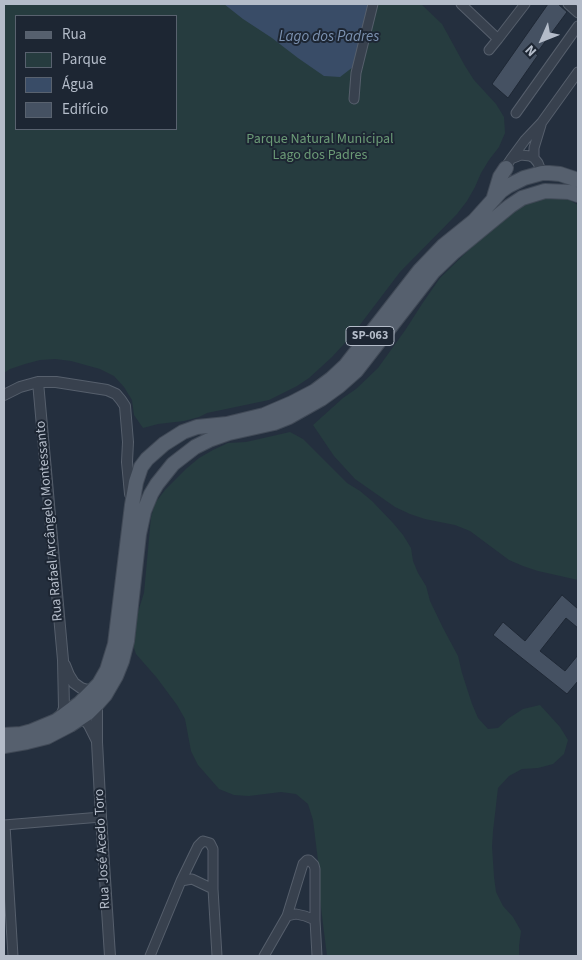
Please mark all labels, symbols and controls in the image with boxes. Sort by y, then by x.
legend [15,15,178,130]
north arrow [517,15,567,65]
text: Rua [62,24,86,45]
water label: Lago dos Padres [279,29,379,47]
text: N [521,40,542,61]
text: Parque [62,49,106,70]
text: Água [62,74,93,95]
text: Edifício [62,99,109,120]
park label: Parque Natural Municipal Lago dos Padres [246,132,394,164]
road number: SP-063 [346,326,394,346]
street label: Rua Rafael Arcângelo Montessanto [33,420,67,622]
street label: Rua José Acedo Toro [91,788,115,910]

